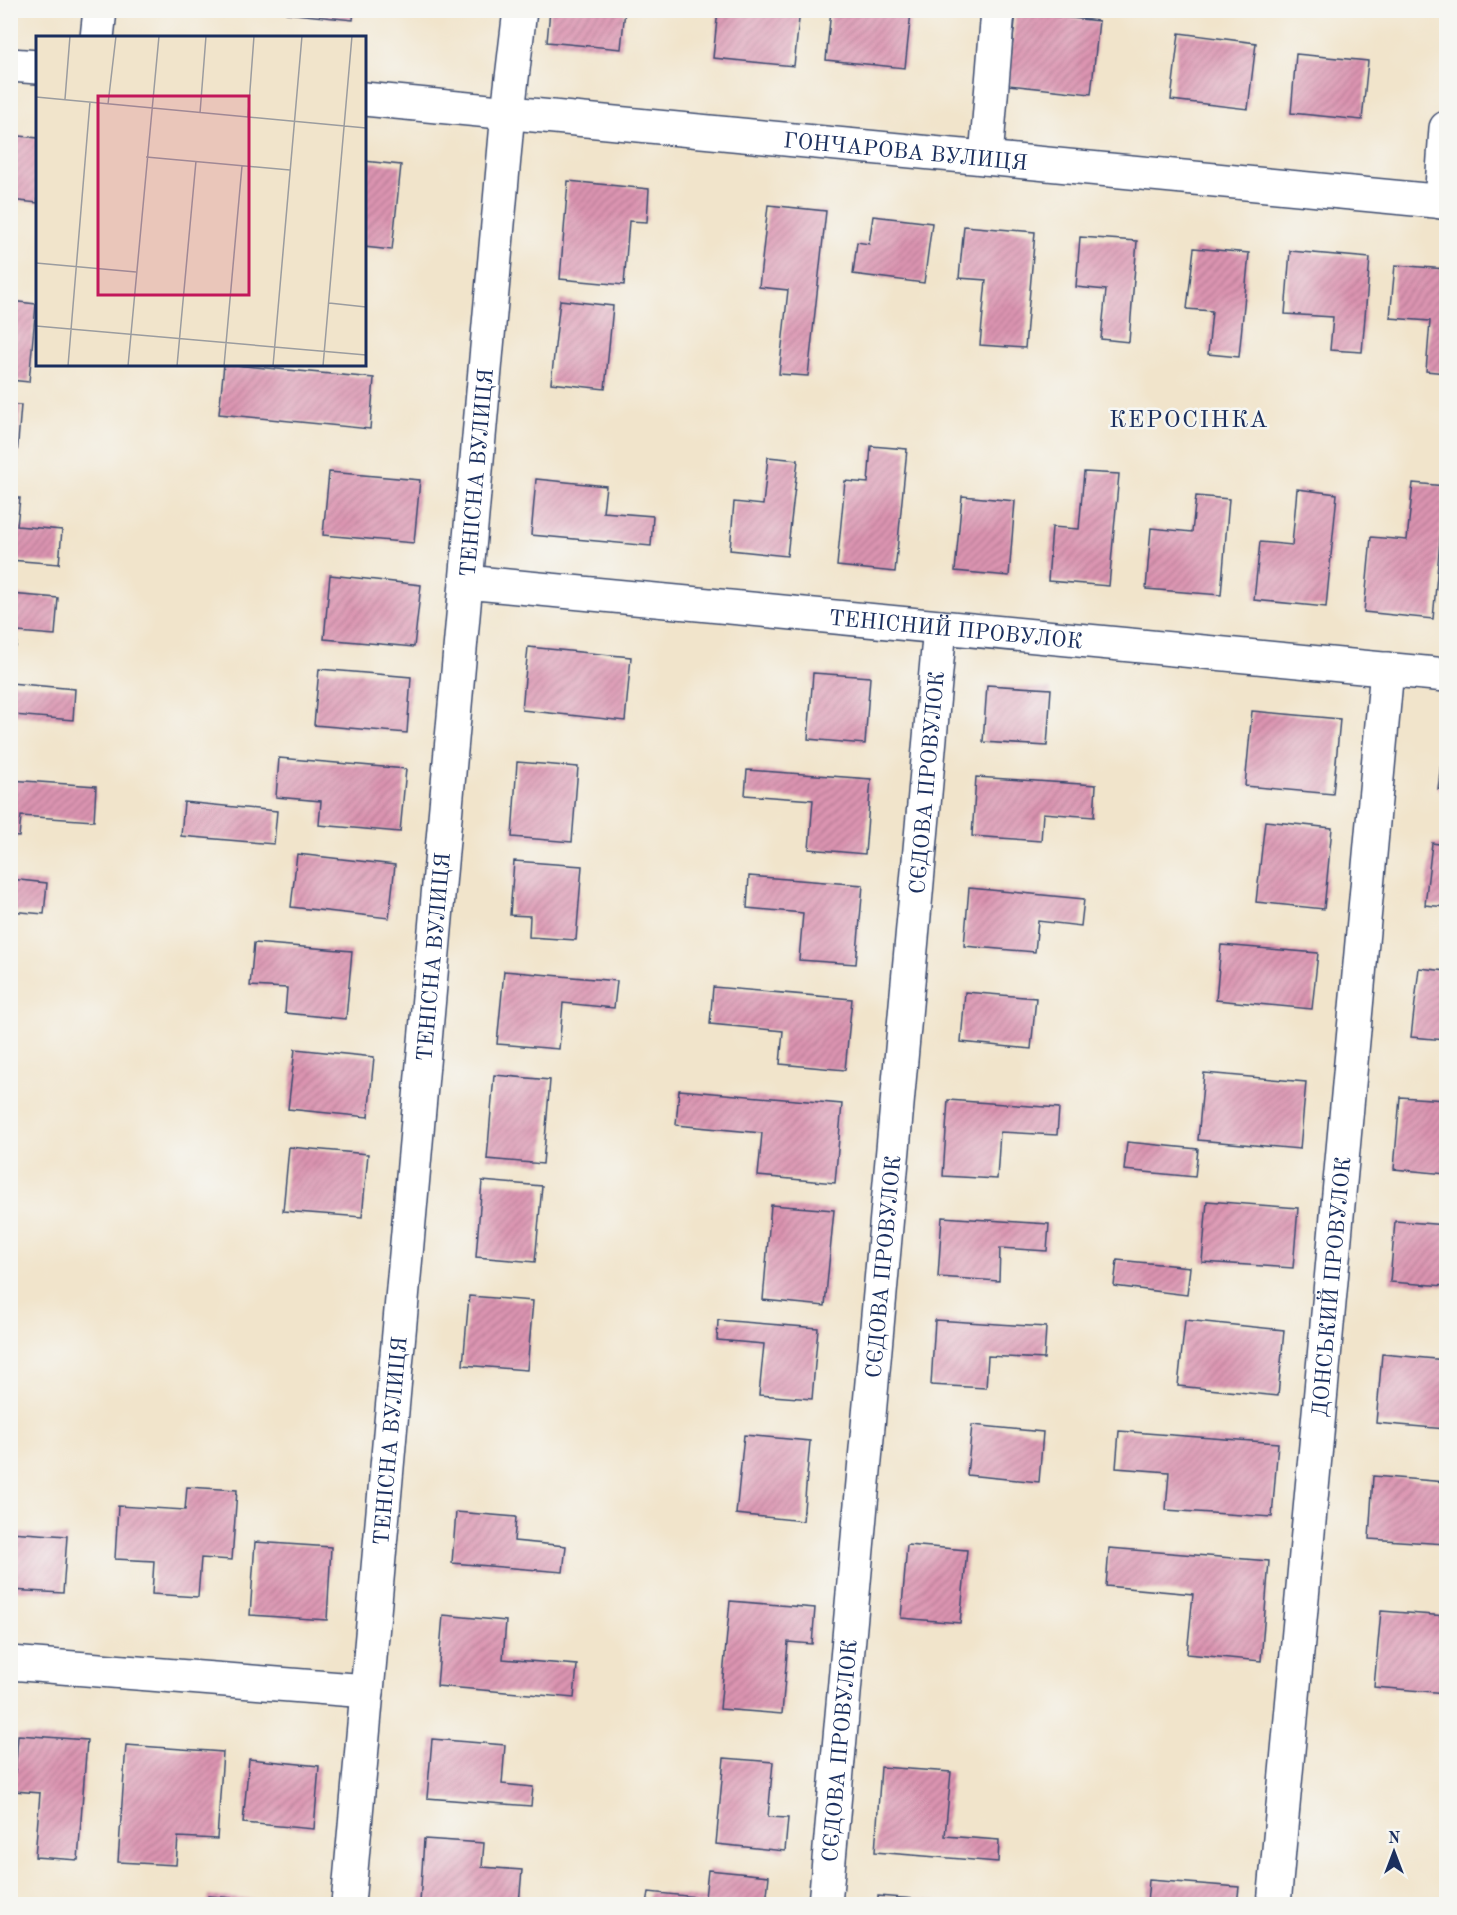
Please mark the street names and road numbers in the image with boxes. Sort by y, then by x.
street label: ГОНЧАРОВА ВУЛИЦЯ [782,130,1029,175]
street label: ТЕНІСНА ВУЛИЦЯ [458,367,498,578]
street label: ТЕНІСНИЙ ПРОВУЛОК [828,607,1084,653]
street label: СЄДОВА ПРОВУЛОК [907,670,949,895]
street label: ТЕНІСНА ВУЛИЦЯ [414,852,455,1062]
street label: СЄДОВА ПРОВУЛОК [863,1154,905,1379]
street label: ДОНСЬКИЙ ПРОВУЛОК [1310,1156,1355,1418]
street label: ТЕНІСНА ВУЛИЦЯ [371,1336,412,1546]
street label: СЄДОВА ПРОВУЛОК [820,1638,862,1863]

